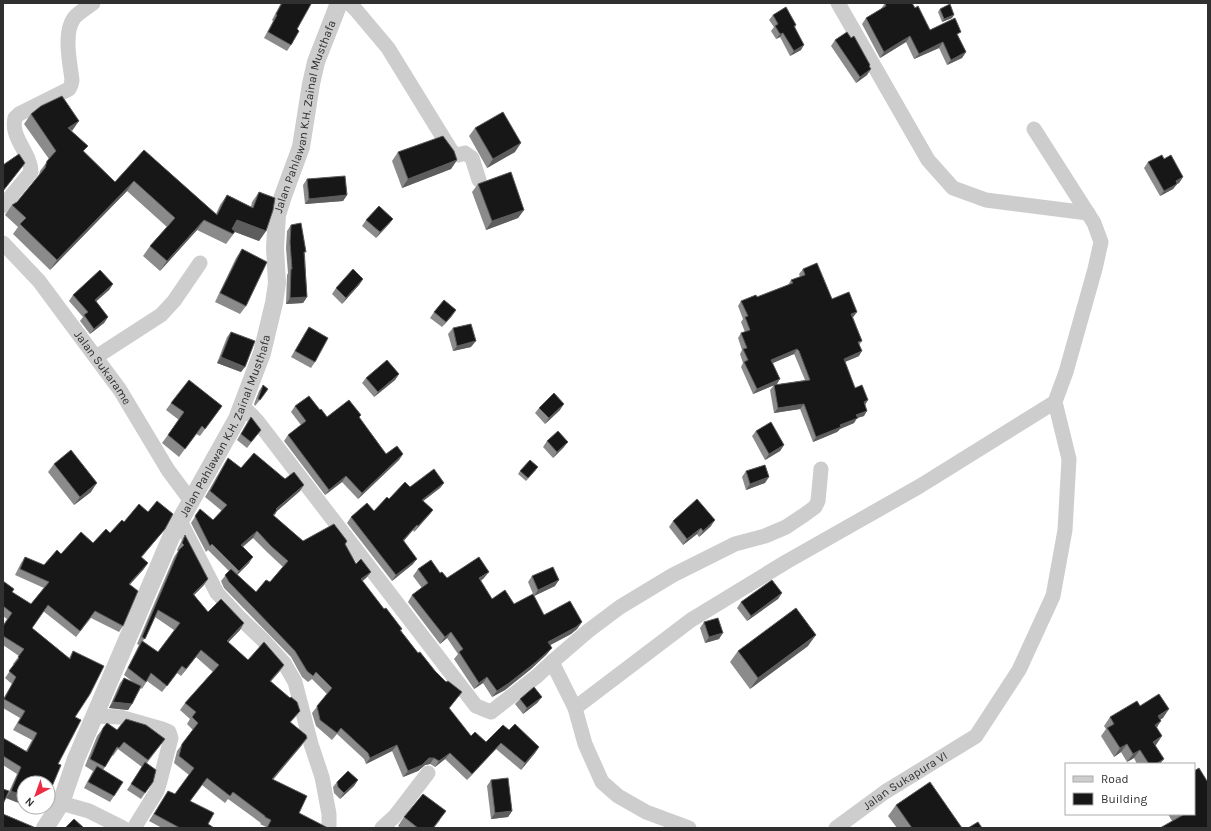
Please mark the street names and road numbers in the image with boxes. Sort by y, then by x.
street label: Jalan Pahlawan K.H. Zainal Musthafa [271,18,339,215]
street label: Jalan Sukarame [71,328,134,407]
street label: Jalan Pahlawan K.H. Zainal Musthafa [177,333,273,519]
street label: Jalan Sukapura VI [860,748,950,813]

